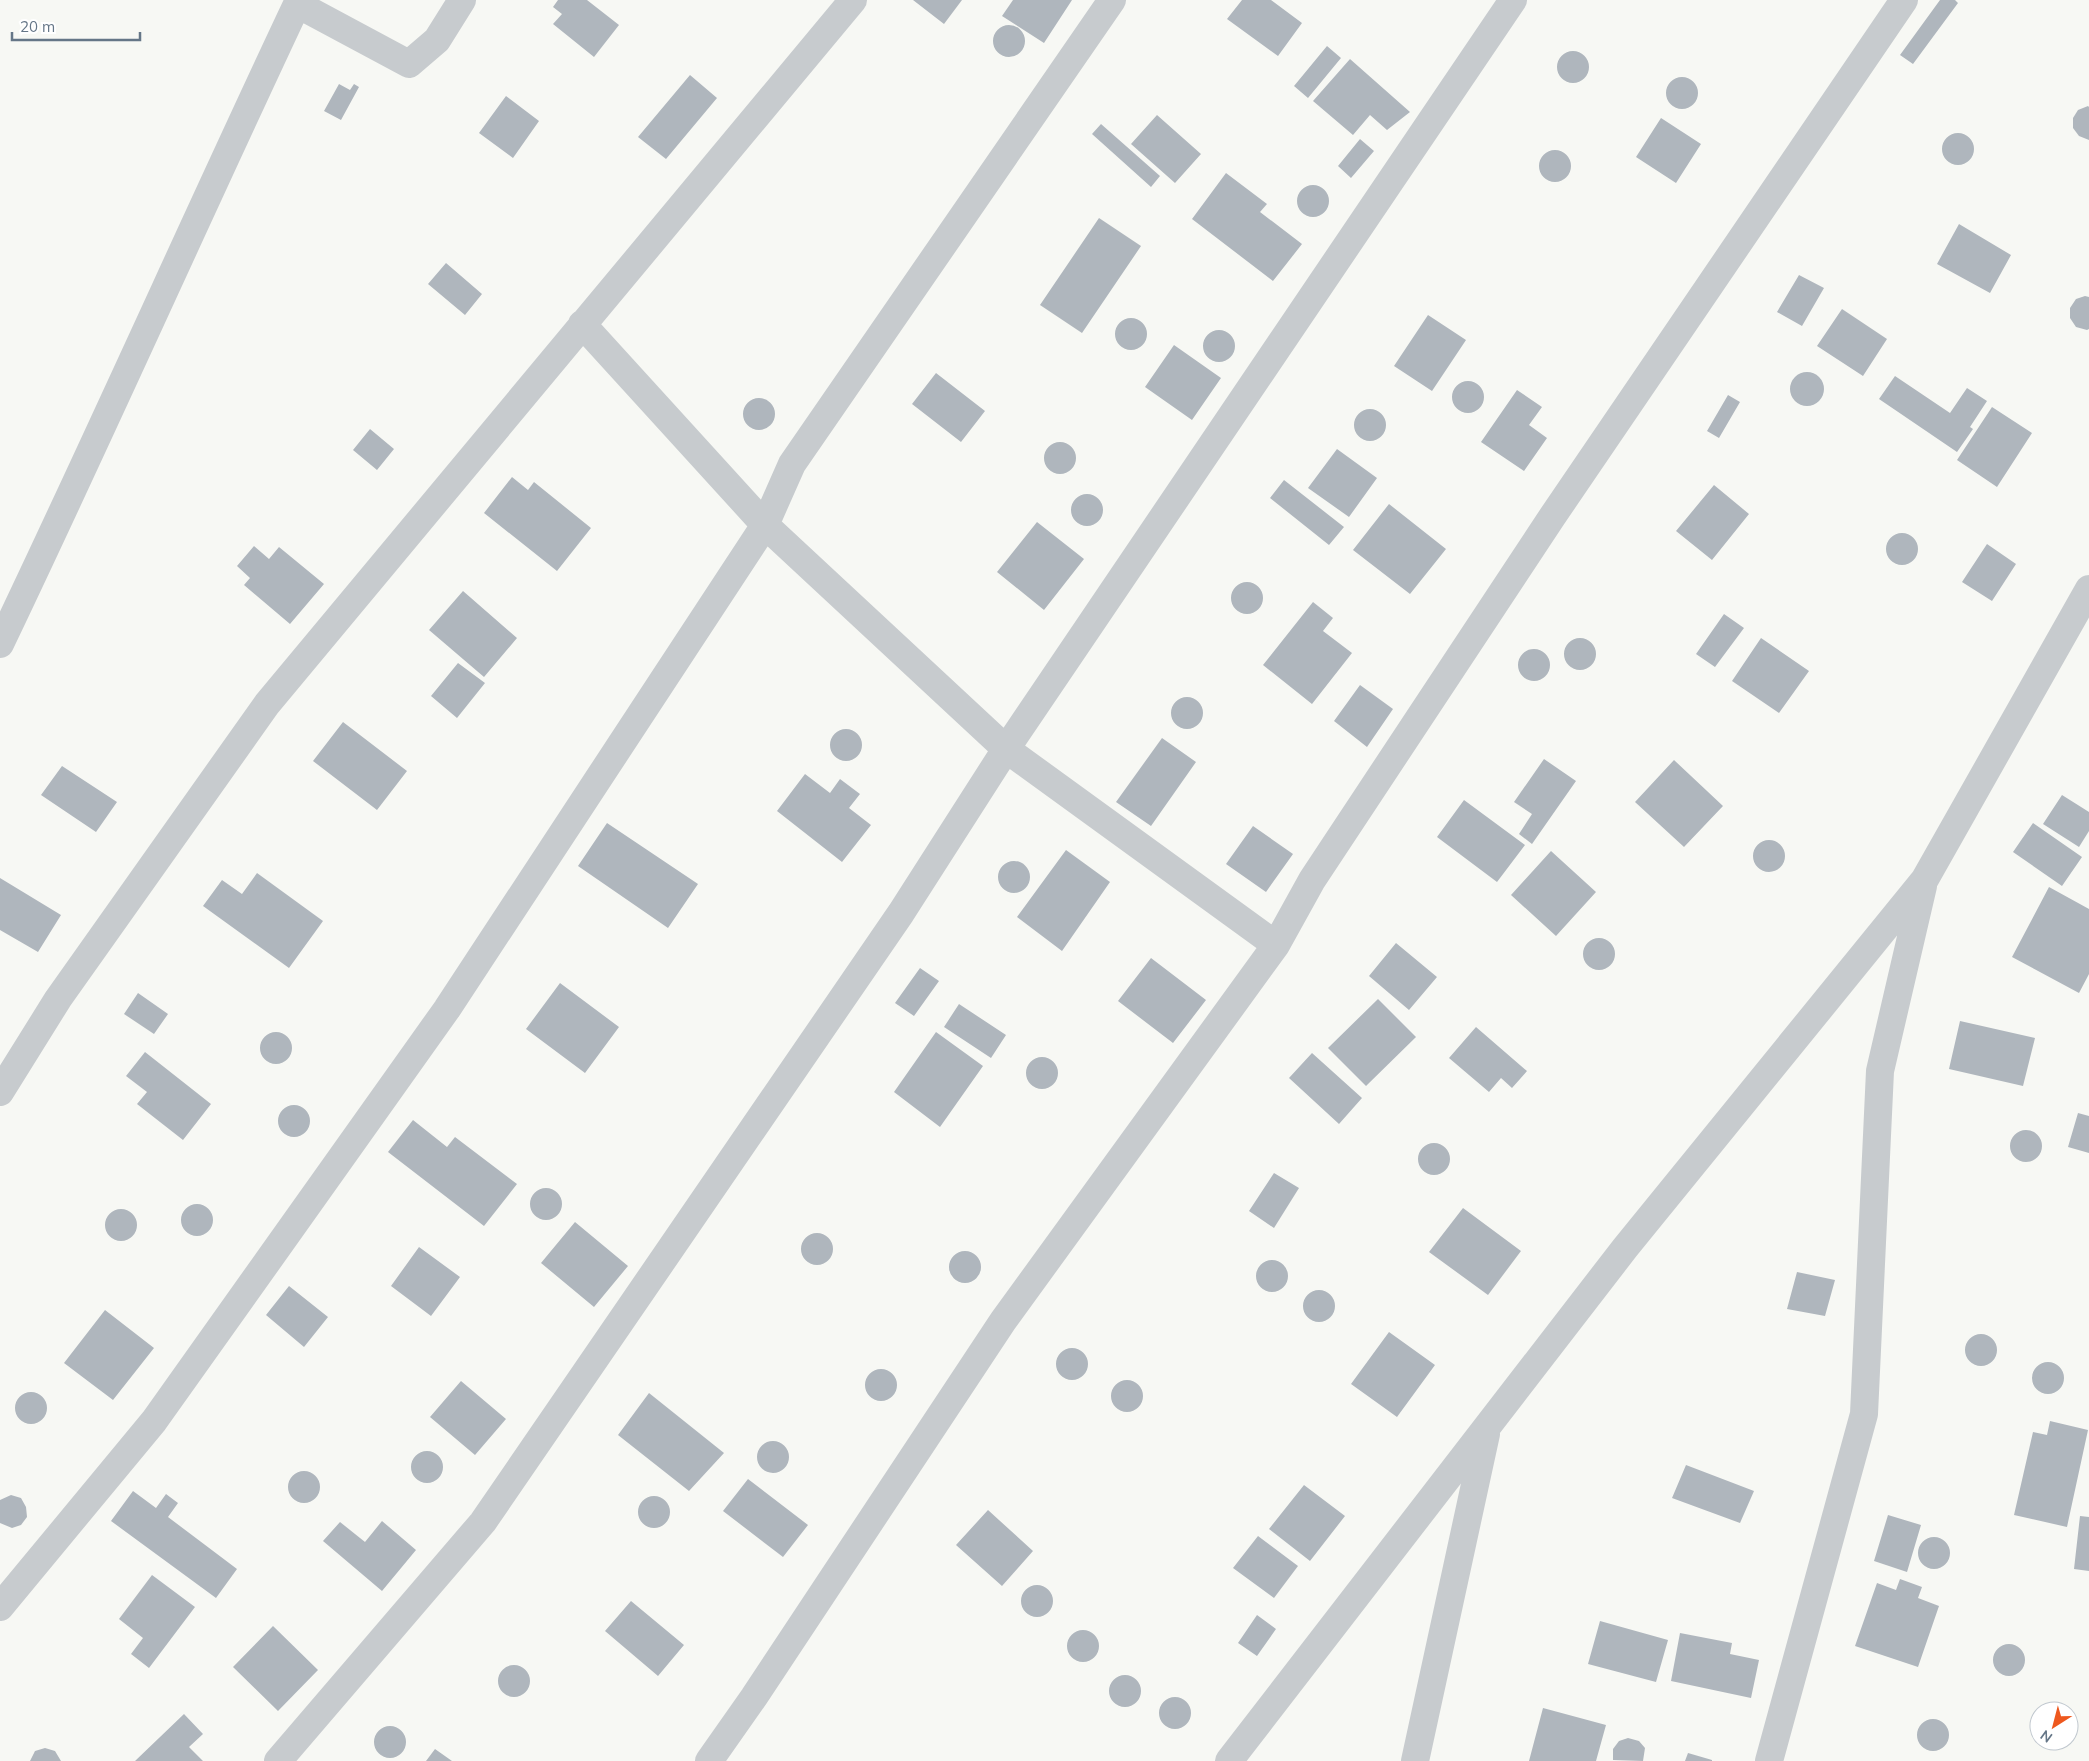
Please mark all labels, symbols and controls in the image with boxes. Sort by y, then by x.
scale bar [12,10,140,42]
text: 20 m [20,17,55,36]
north arrow [2029,1701,2079,1751]
text: N [2037,1726,2056,1747]

